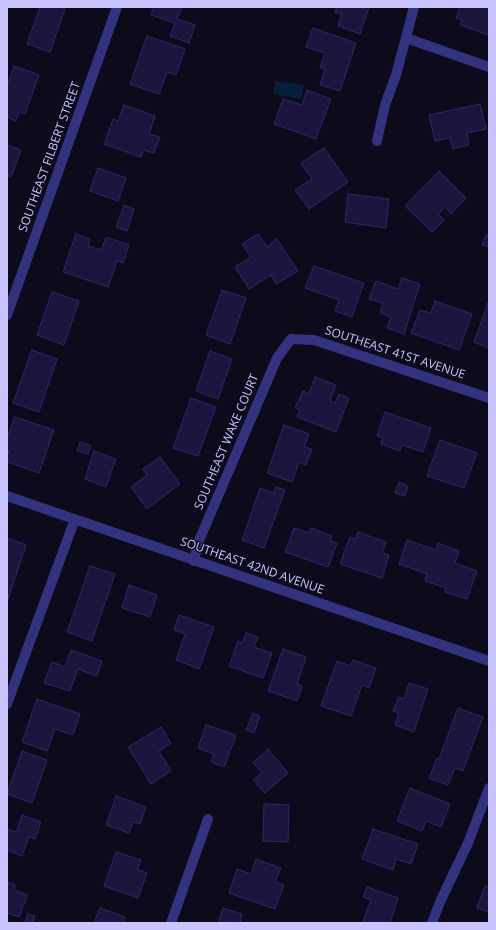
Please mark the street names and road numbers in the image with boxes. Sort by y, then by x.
street label: SOUTHEAST FILBERT STREET [16,80,84,234]
street label: SOUTHEAST 41ST AVENUE [323,324,467,382]
street label: SOUTHEAST WAKE COURT [192,372,262,512]
street label: SOUTHEAST 42ND AVENUE [178,535,326,597]

